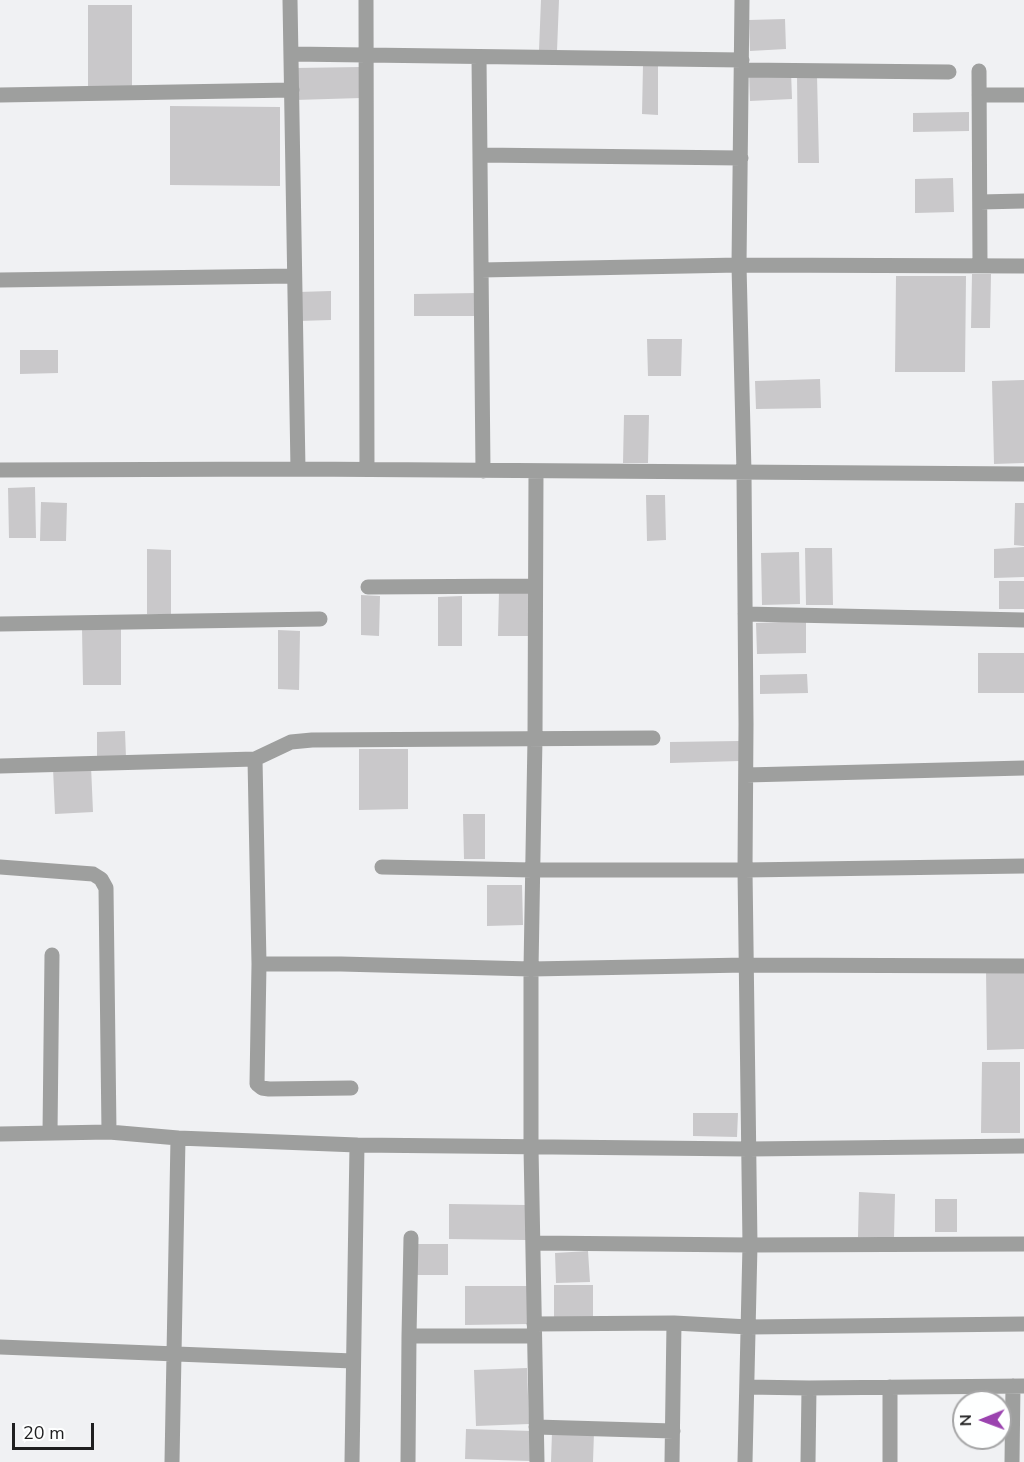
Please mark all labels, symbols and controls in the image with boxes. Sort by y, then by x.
north arrow [952,1390,1012,1450]
scale bar [15,1411,98,1449]
text: N [955,1414,977,1426]
text: 20 m [23,1421,65,1445]

